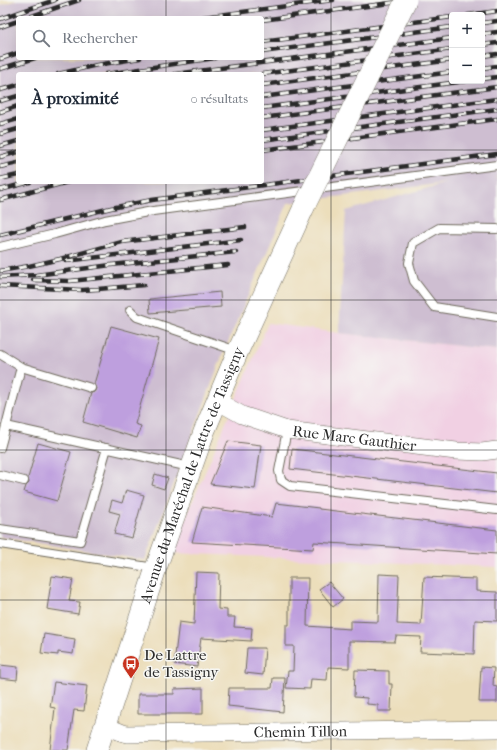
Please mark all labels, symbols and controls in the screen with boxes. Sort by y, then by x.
map controls [449,12,485,84]
button: + [449,12,485,48]
search box [16,16,264,60]
icon: search [30,27,52,49]
text: Rechercher [62,29,137,47]
button: − [449,48,485,84]
text: À proximité [32,88,119,108]
text: 0 résultats [190,91,248,106]
street label: Avenue du Maréchal de Lattre de Tassigny [136,343,248,606]
street label: Rue Marc Gauthier [292,422,418,455]
place label: De Lattre de Tassigny [144,646,219,681]
bus stop icon: De Lattre de Tassigny [121,654,141,679]
street label: Chemin Tillon [254,722,348,741]

